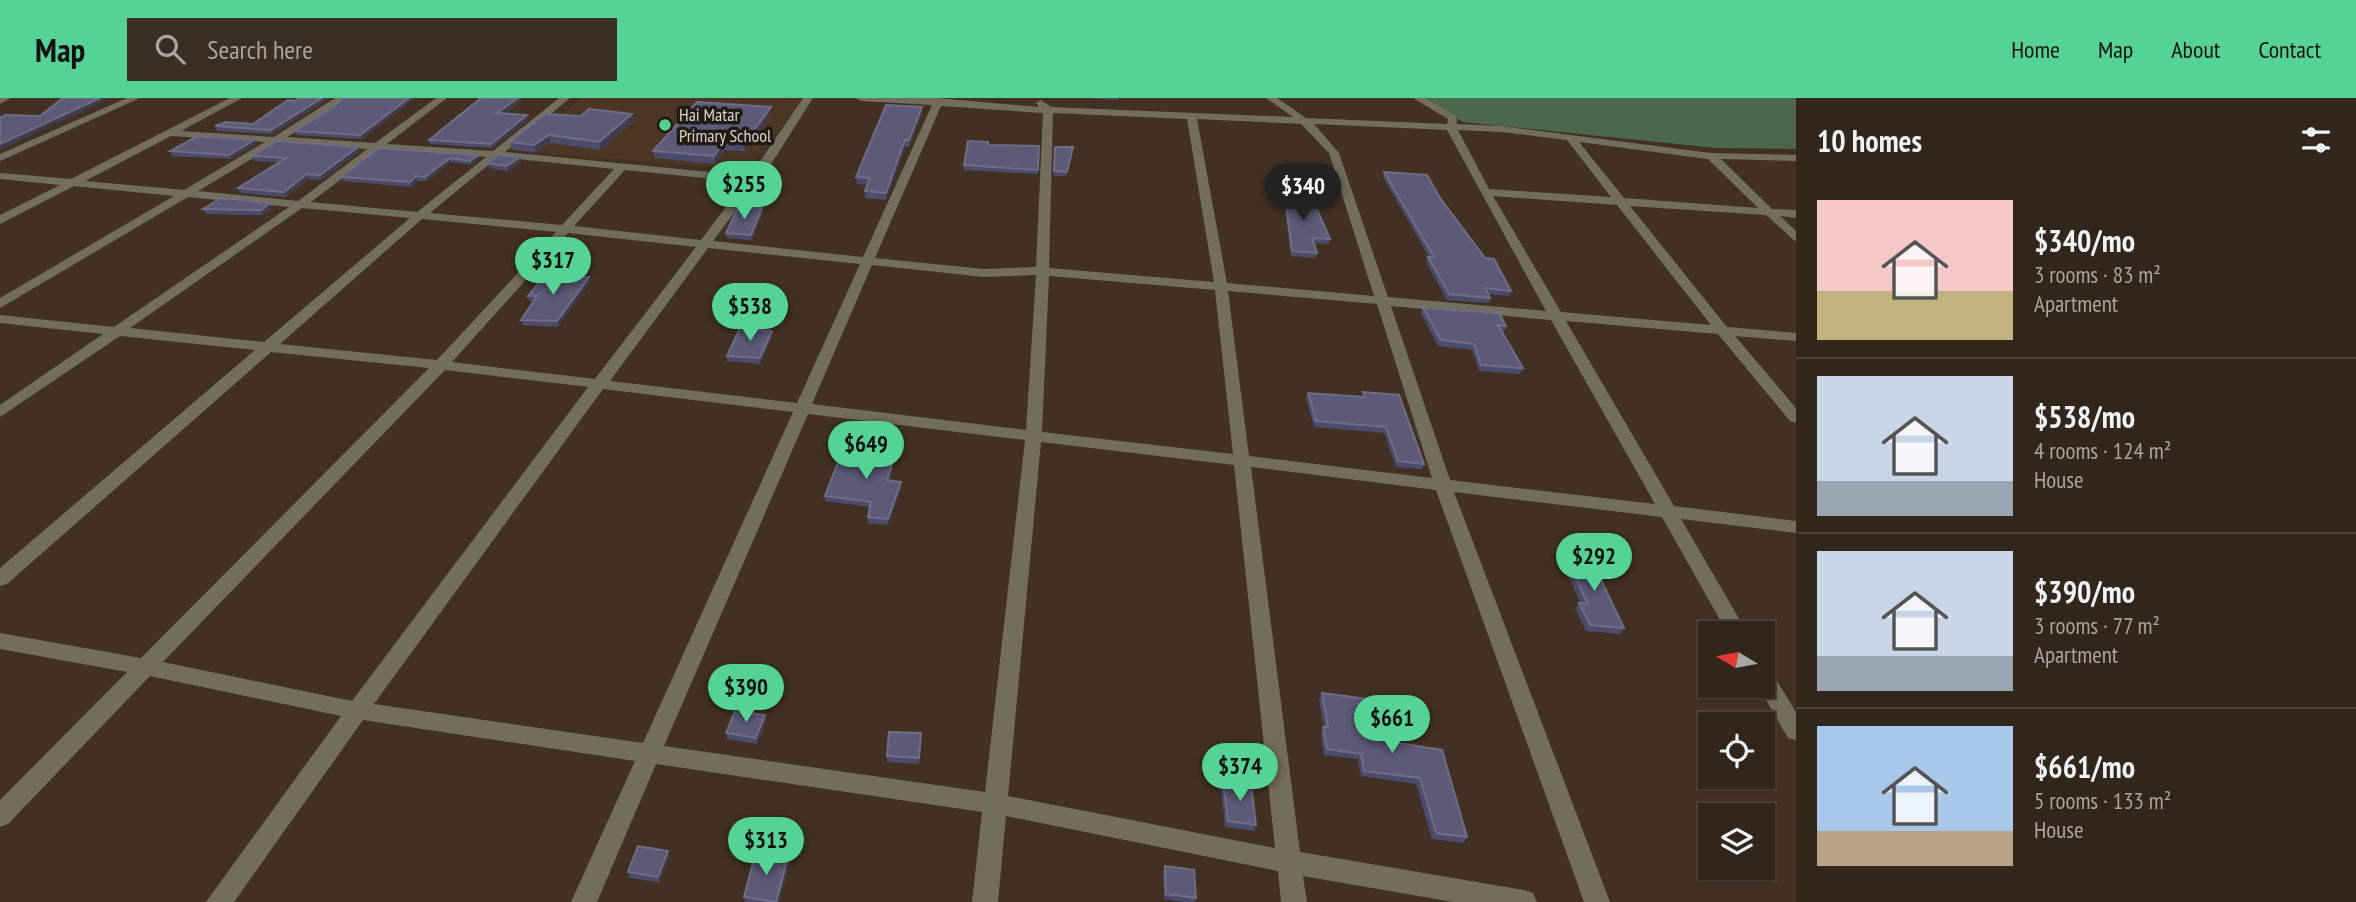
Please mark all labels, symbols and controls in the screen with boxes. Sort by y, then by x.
search box [127,18,617,81]
text: Map [35,28,85,71]
icon: search [151,30,189,68]
text: Search here [207,33,313,66]
text: Home [2011,34,2060,65]
text: Map [2098,34,2133,65]
text: About [2171,34,2220,65]
text: Contact [2258,34,2321,65]
place label: Hai Matar Primary School [679,103,772,147]
marker: Hai Matar Primary School [657,117,673,133]
text: 10 homes [1817,121,1922,160]
icon: filters [2297,121,2335,159]
pin: $255 [703,162,785,221]
pin: $340 [1262,164,1344,223]
text: $255 [722,169,766,198]
text: $340 [1281,171,1325,200]
text: $340/mo [2034,221,2135,260]
icon: home [1873,228,1957,312]
pin: $317 [512,238,594,297]
text: $317 [531,245,575,274]
text: 3 rooms · 83 m² [2034,260,2161,289]
pin: $538 [709,284,791,343]
text: Apartment [2034,289,2118,318]
text: $538 [728,291,772,320]
text: $538/mo [2034,397,2135,436]
icon: home [1873,404,1957,488]
pin: $649 [825,422,907,481]
text: $649 [844,429,888,458]
text: 4 rooms · 124 m² [2034,436,2171,465]
text: House [2034,465,2084,494]
pin: $292 [1553,533,1635,593]
text: $292 [1572,541,1616,570]
text: $390/mo [2034,572,2135,611]
icon: home [1873,579,1957,663]
text: 3 rooms · 77 m² [2034,611,2160,640]
north arrow [1698,621,1774,698]
map controls [1698,621,1775,880]
text: Apartment [2034,640,2118,669]
pin: $390 [705,664,787,724]
text: $390 [724,672,768,701]
pin: $661 [1351,696,1433,755]
text: $661 [1370,703,1414,732]
button: locate [1698,712,1775,789]
pin: $374 [1199,744,1281,803]
text: $661/mo [2034,747,2135,786]
text: $374 [1218,751,1262,780]
icon: home [1873,754,1957,838]
text: 5 rooms · 133 m² [2034,786,2171,815]
button: layers [1698,803,1775,880]
text: House [2034,815,2084,844]
pin: $313 [725,818,807,877]
text: $313 [744,825,788,854]

